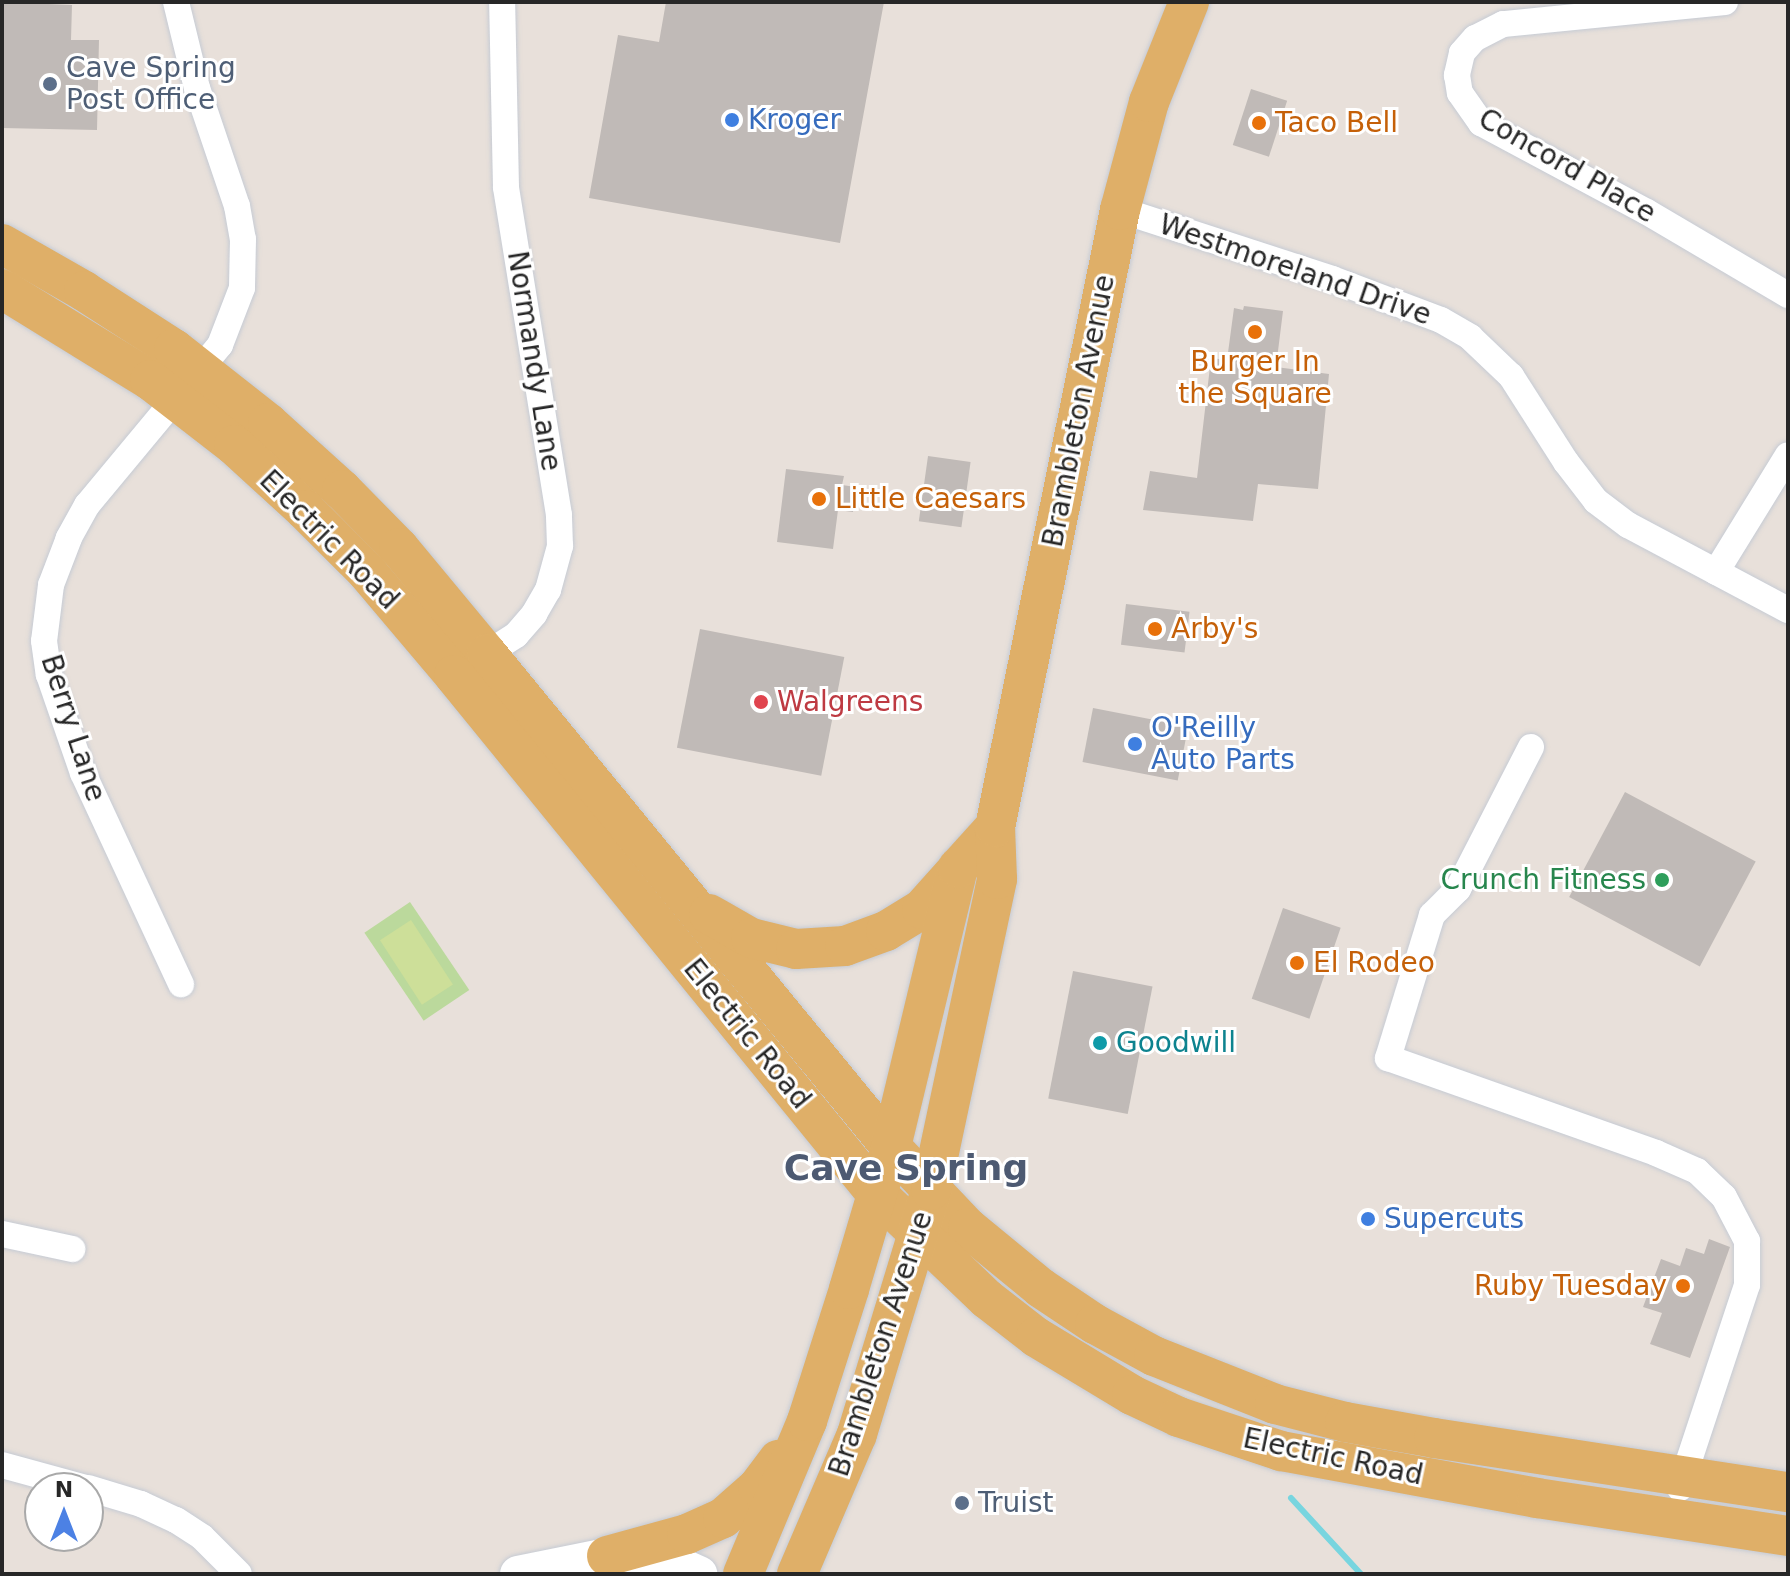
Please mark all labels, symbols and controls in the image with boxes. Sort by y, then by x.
place label: Cave Spring Post Office [66,51,236,117]
marker: Cave Spring Post Office [41,75,59,93]
street label: Concord Place [1472,102,1662,230]
place label: Kroger [748,103,841,137]
place label: Taco Bell [1275,106,1398,140]
marker: Kroger [723,111,741,129]
marker: Taco Bell [1250,114,1268,132]
street label: Westmoreland Drive [1155,208,1435,332]
street label: Normandy Lane [500,249,568,473]
street label: Brambleton Avenue [1036,272,1122,550]
marker: Burger In the Square [1246,323,1264,341]
place label: Burger In the Square [1178,345,1332,411]
street label: Electric Road [252,463,406,617]
place label: Little Caesars [835,482,1026,516]
marker: Little Caesars [810,490,828,508]
place label: Arby's [1171,612,1258,646]
marker: Arby's [1146,620,1164,638]
street label: Berry Lane [34,650,112,806]
place label: Walgreens [777,685,923,719]
marker: Walgreens [752,693,770,711]
place label: O'Reilly Auto Parts [1151,711,1295,777]
marker: O'Reilly Auto Parts [1126,735,1144,753]
place label: Crunch Fitness [1440,863,1646,897]
marker: Crunch Fitness [1653,871,1671,889]
place label: El Rodeo [1313,946,1435,980]
street label: Electric Road [676,952,818,1116]
marker: El Rodeo [1288,954,1306,972]
place label: Goodwill [1116,1026,1236,1060]
marker: Goodwill [1091,1034,1109,1052]
district label: Cave Spring [784,1146,1028,1190]
place label: Supercuts [1384,1202,1524,1236]
street label: Brambleton Avenue [822,1207,940,1481]
marker: Supercuts [1359,1210,1377,1228]
place label: Ruby Tuesday [1474,1269,1667,1303]
marker: Ruby Tuesday [1674,1277,1692,1295]
street label: Electric Road [1240,1422,1426,1492]
north arrow [24,1472,104,1552]
text: N [55,1477,73,1502]
place label: Truist [978,1486,1054,1520]
marker: Truist [953,1494,971,1512]

